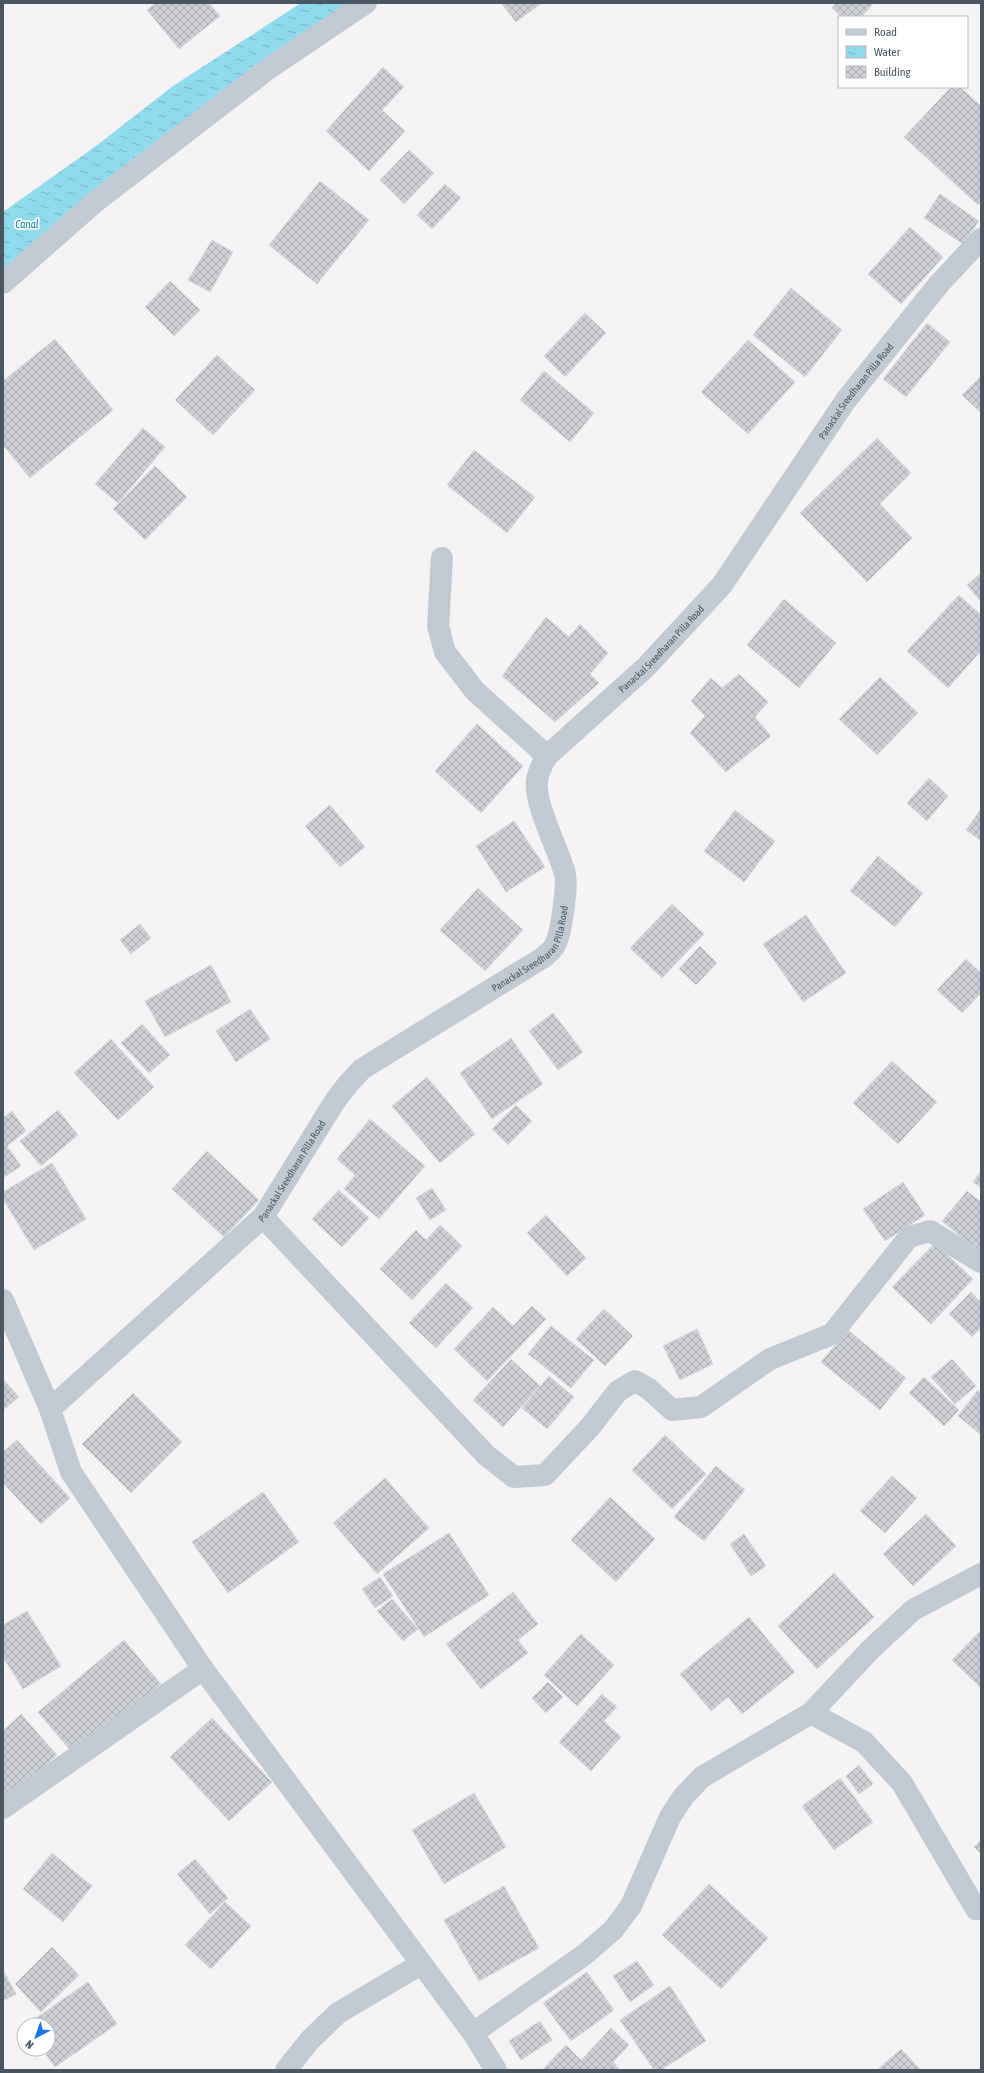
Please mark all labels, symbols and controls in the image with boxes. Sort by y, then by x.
legend [838,16,968,88]
text: Road [874,25,897,39]
text: Water [874,45,901,59]
text: Building [874,65,912,79]
water label: Canal [15,218,39,230]
street label: Panackal Sreedharan Pilla Road [816,341,895,441]
street label: Panackal Sreedharan Pilla Road [616,603,706,695]
street label: Panackal Sreedharan Pilla Road [490,905,569,993]
street label: Panackal Sreedharan Pilla Road [256,1118,327,1224]
north arrow [16,2017,56,2057]
text: N [23,2038,36,2051]

